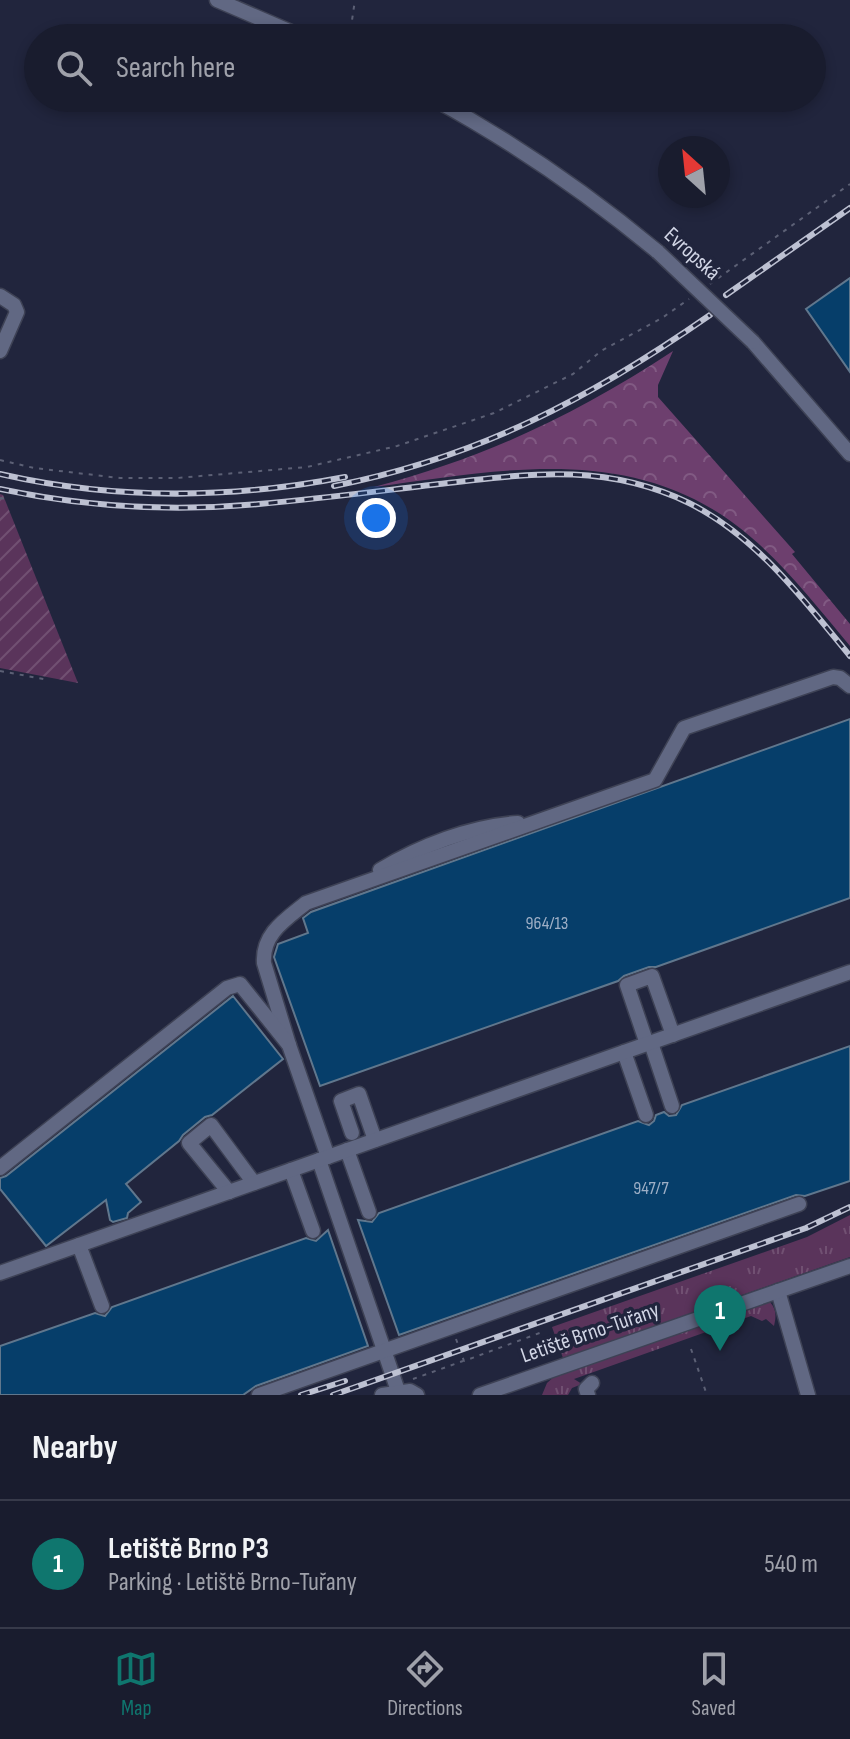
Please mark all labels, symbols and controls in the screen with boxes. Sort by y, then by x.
search box [24,24,826,112]
icon: search [52,46,96,90]
text: Search here [116,50,235,86]
north arrow [658,136,730,208]
street label: Evropská [658,222,726,286]
your location [356,498,396,538]
house number: 964/13 [526,913,568,934]
house number: 947/7 [633,1178,670,1199]
pin: 1 [694,1285,746,1351]
street label: Letiště Brno-Tuřany [517,1297,663,1369]
text: Nearby [32,1427,118,1468]
text: Letiště Brno P3 [108,1531,269,1567]
text: 1 [53,1549,63,1580]
text: 540 m [764,1549,818,1580]
text: Parking · Letiště Brno-Tuřany [108,1567,357,1598]
tab: Map [114,1647,158,1722]
tab: Directions [387,1647,463,1722]
tab: Saved [692,1647,736,1722]

